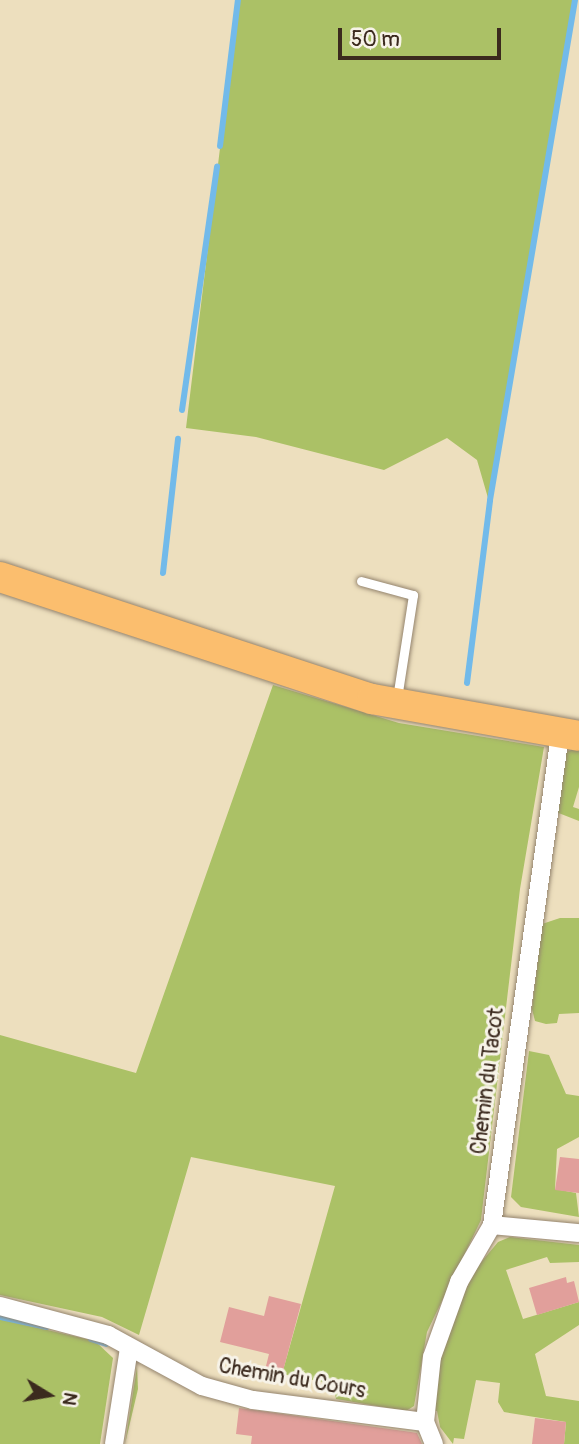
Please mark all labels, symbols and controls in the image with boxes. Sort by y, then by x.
scale bar [341,14,504,58]
text: 50 m [351,26,400,53]
street label: Chemin du Tacot [467,1006,509,1156]
street label: Chemin du Cours [217,1354,367,1404]
north arrow [14,1360,84,1430]
text: N [57,1390,83,1408]

